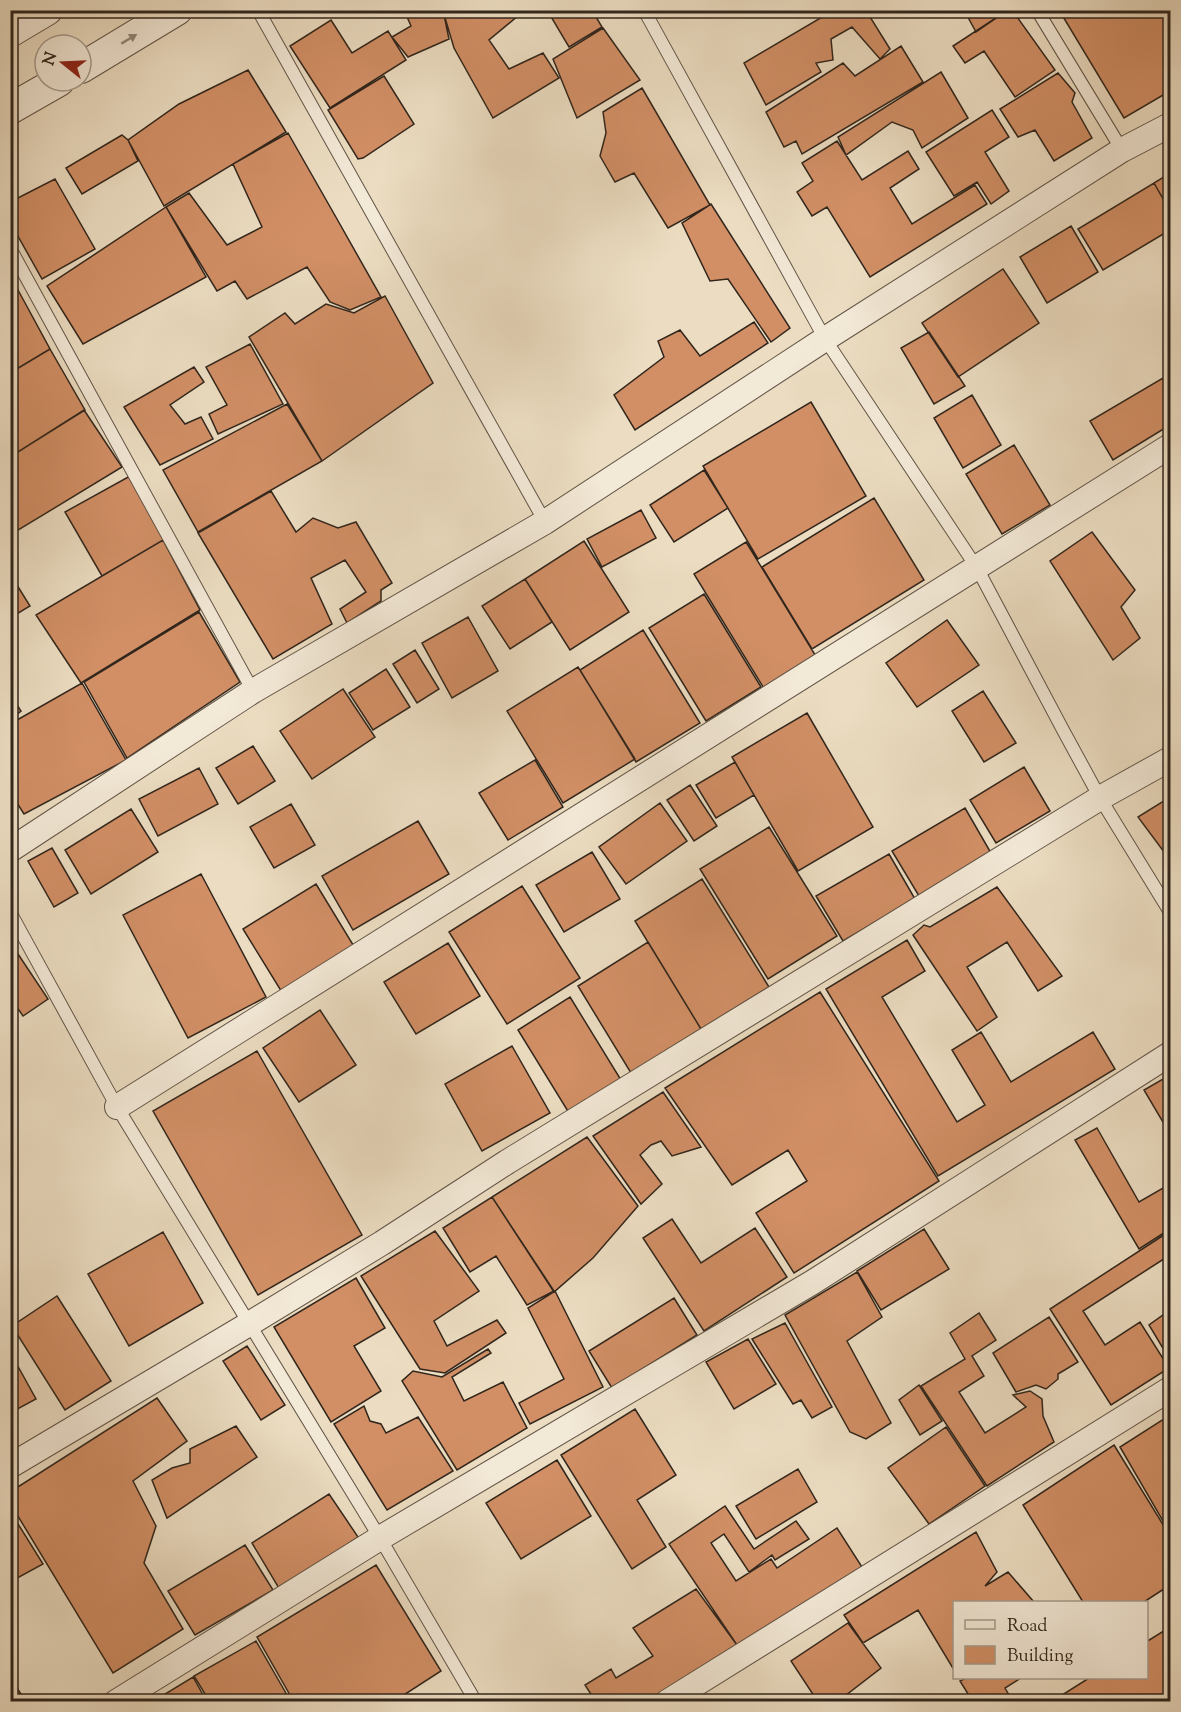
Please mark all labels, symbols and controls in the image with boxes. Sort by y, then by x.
north arrow [33,33,93,93]
one-way arrow [121,34,138,44]
text: N [38,49,64,69]
legend [953,1601,1148,1679]
text: Road [1007,1614,1047,1640]
text: Building [1007,1644,1073,1670]

